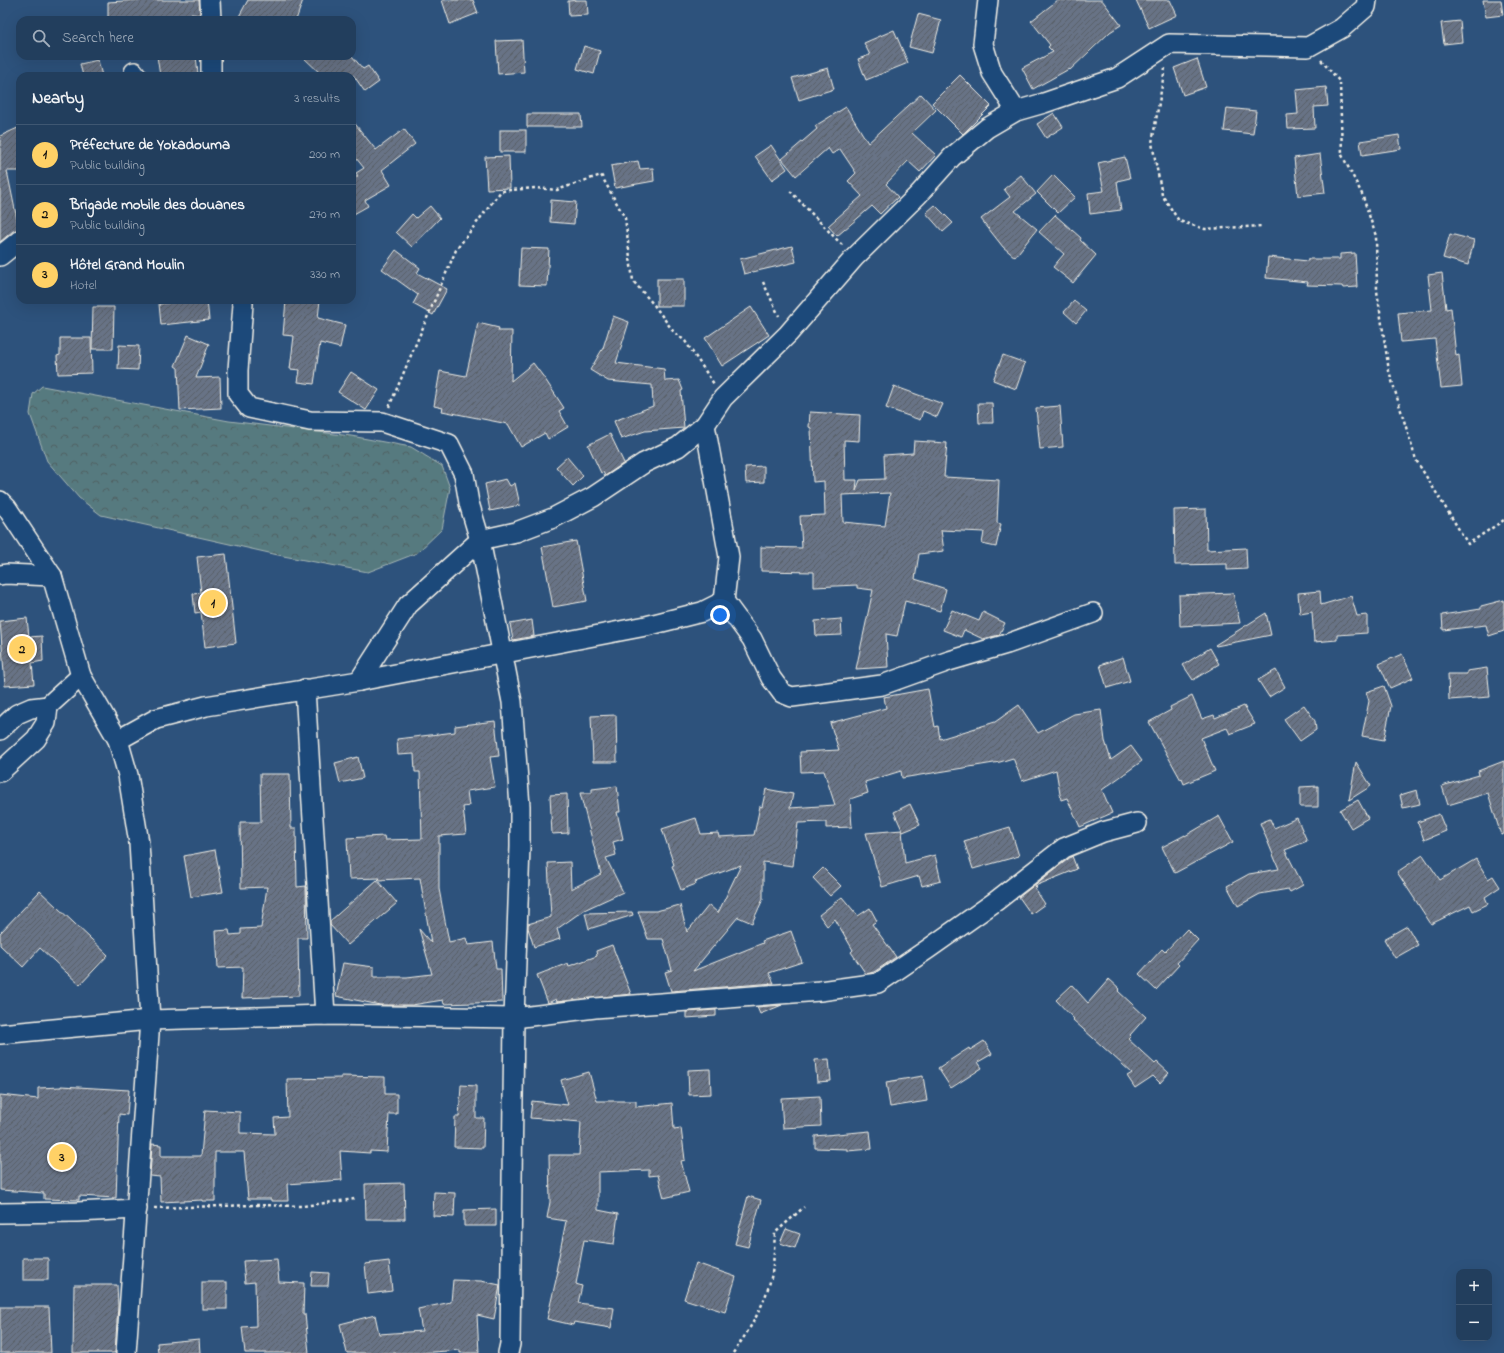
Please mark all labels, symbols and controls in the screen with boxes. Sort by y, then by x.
search box [16,16,356,60]
icon: search [30,27,52,49]
text: Search here [62,27,134,49]
text: Nearby [32,86,84,111]
text: 3 results [294,89,340,108]
text: Préfecture de Yokadouma [70,134,230,156]
text: 1 [43,145,47,164]
text: 200 m [309,145,340,164]
text: Public building [70,156,145,175]
text: Brigade mobile des douanes [70,194,245,216]
text: 2 [42,205,48,224]
text: 270 m [309,205,340,224]
text: Public building [70,216,145,235]
text: Hôtel Grand Moulin [70,254,184,276]
text: 3 [42,265,48,284]
text: 330 m [310,265,340,284]
text: Hotel [70,276,97,295]
pin: 1 [200,588,226,618]
your location [710,605,730,625]
pin: 2 [9,634,35,664]
pin: 3 [49,1142,75,1172]
map controls [1456,1269,1492,1341]
button: + [1456,1269,1492,1305]
button: − [1456,1305,1492,1341]

